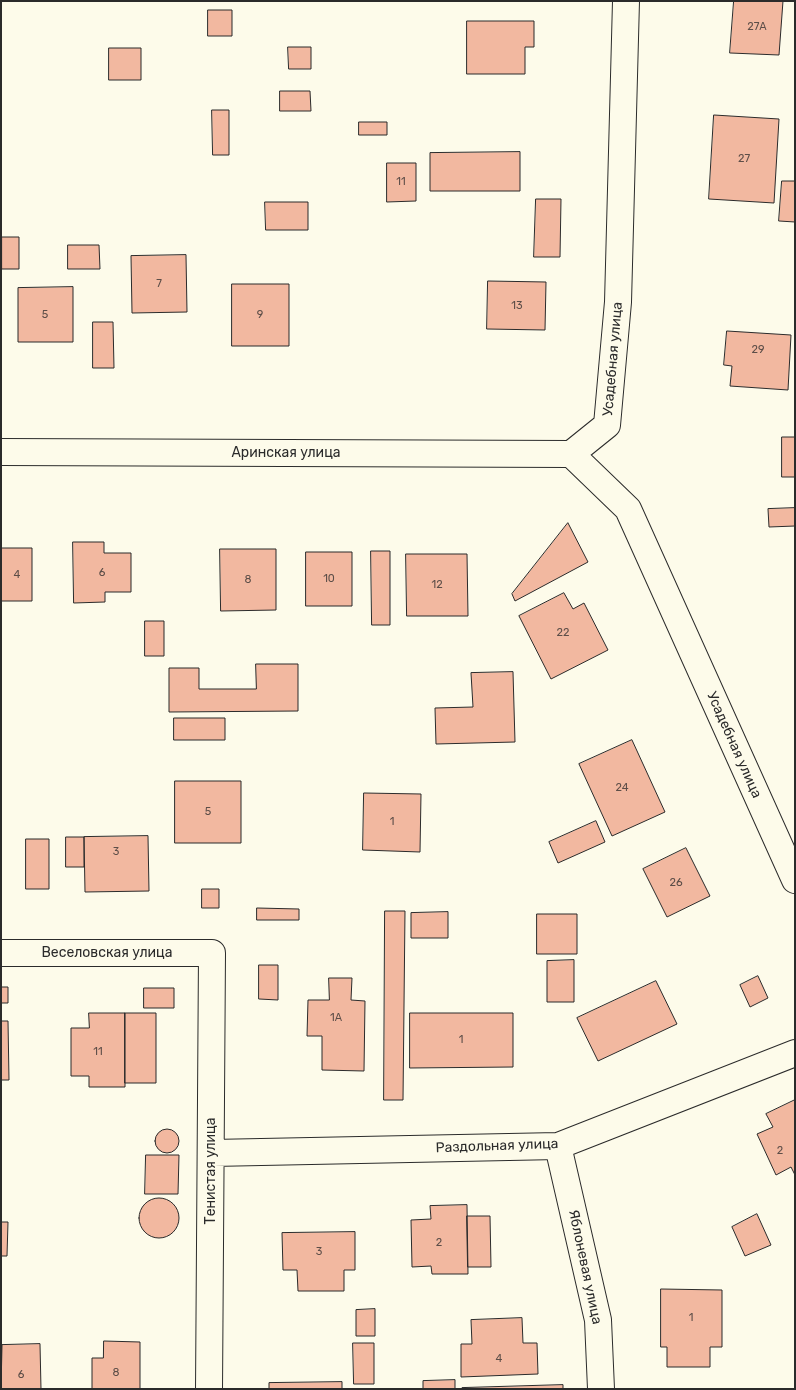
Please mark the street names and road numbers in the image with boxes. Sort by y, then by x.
street label: Усадебная улица [600,301,626,417]
street label: Аринская улица [231,445,341,461]
street label: Усадебная улица [703,689,765,801]
street label: Веселовская улица [42,945,172,961]
street label: Тенистая улица [203,1118,219,1224]
street label: Раздольная улица [435,1135,559,1157]
street label: Яблоневая улица [565,1208,605,1326]

